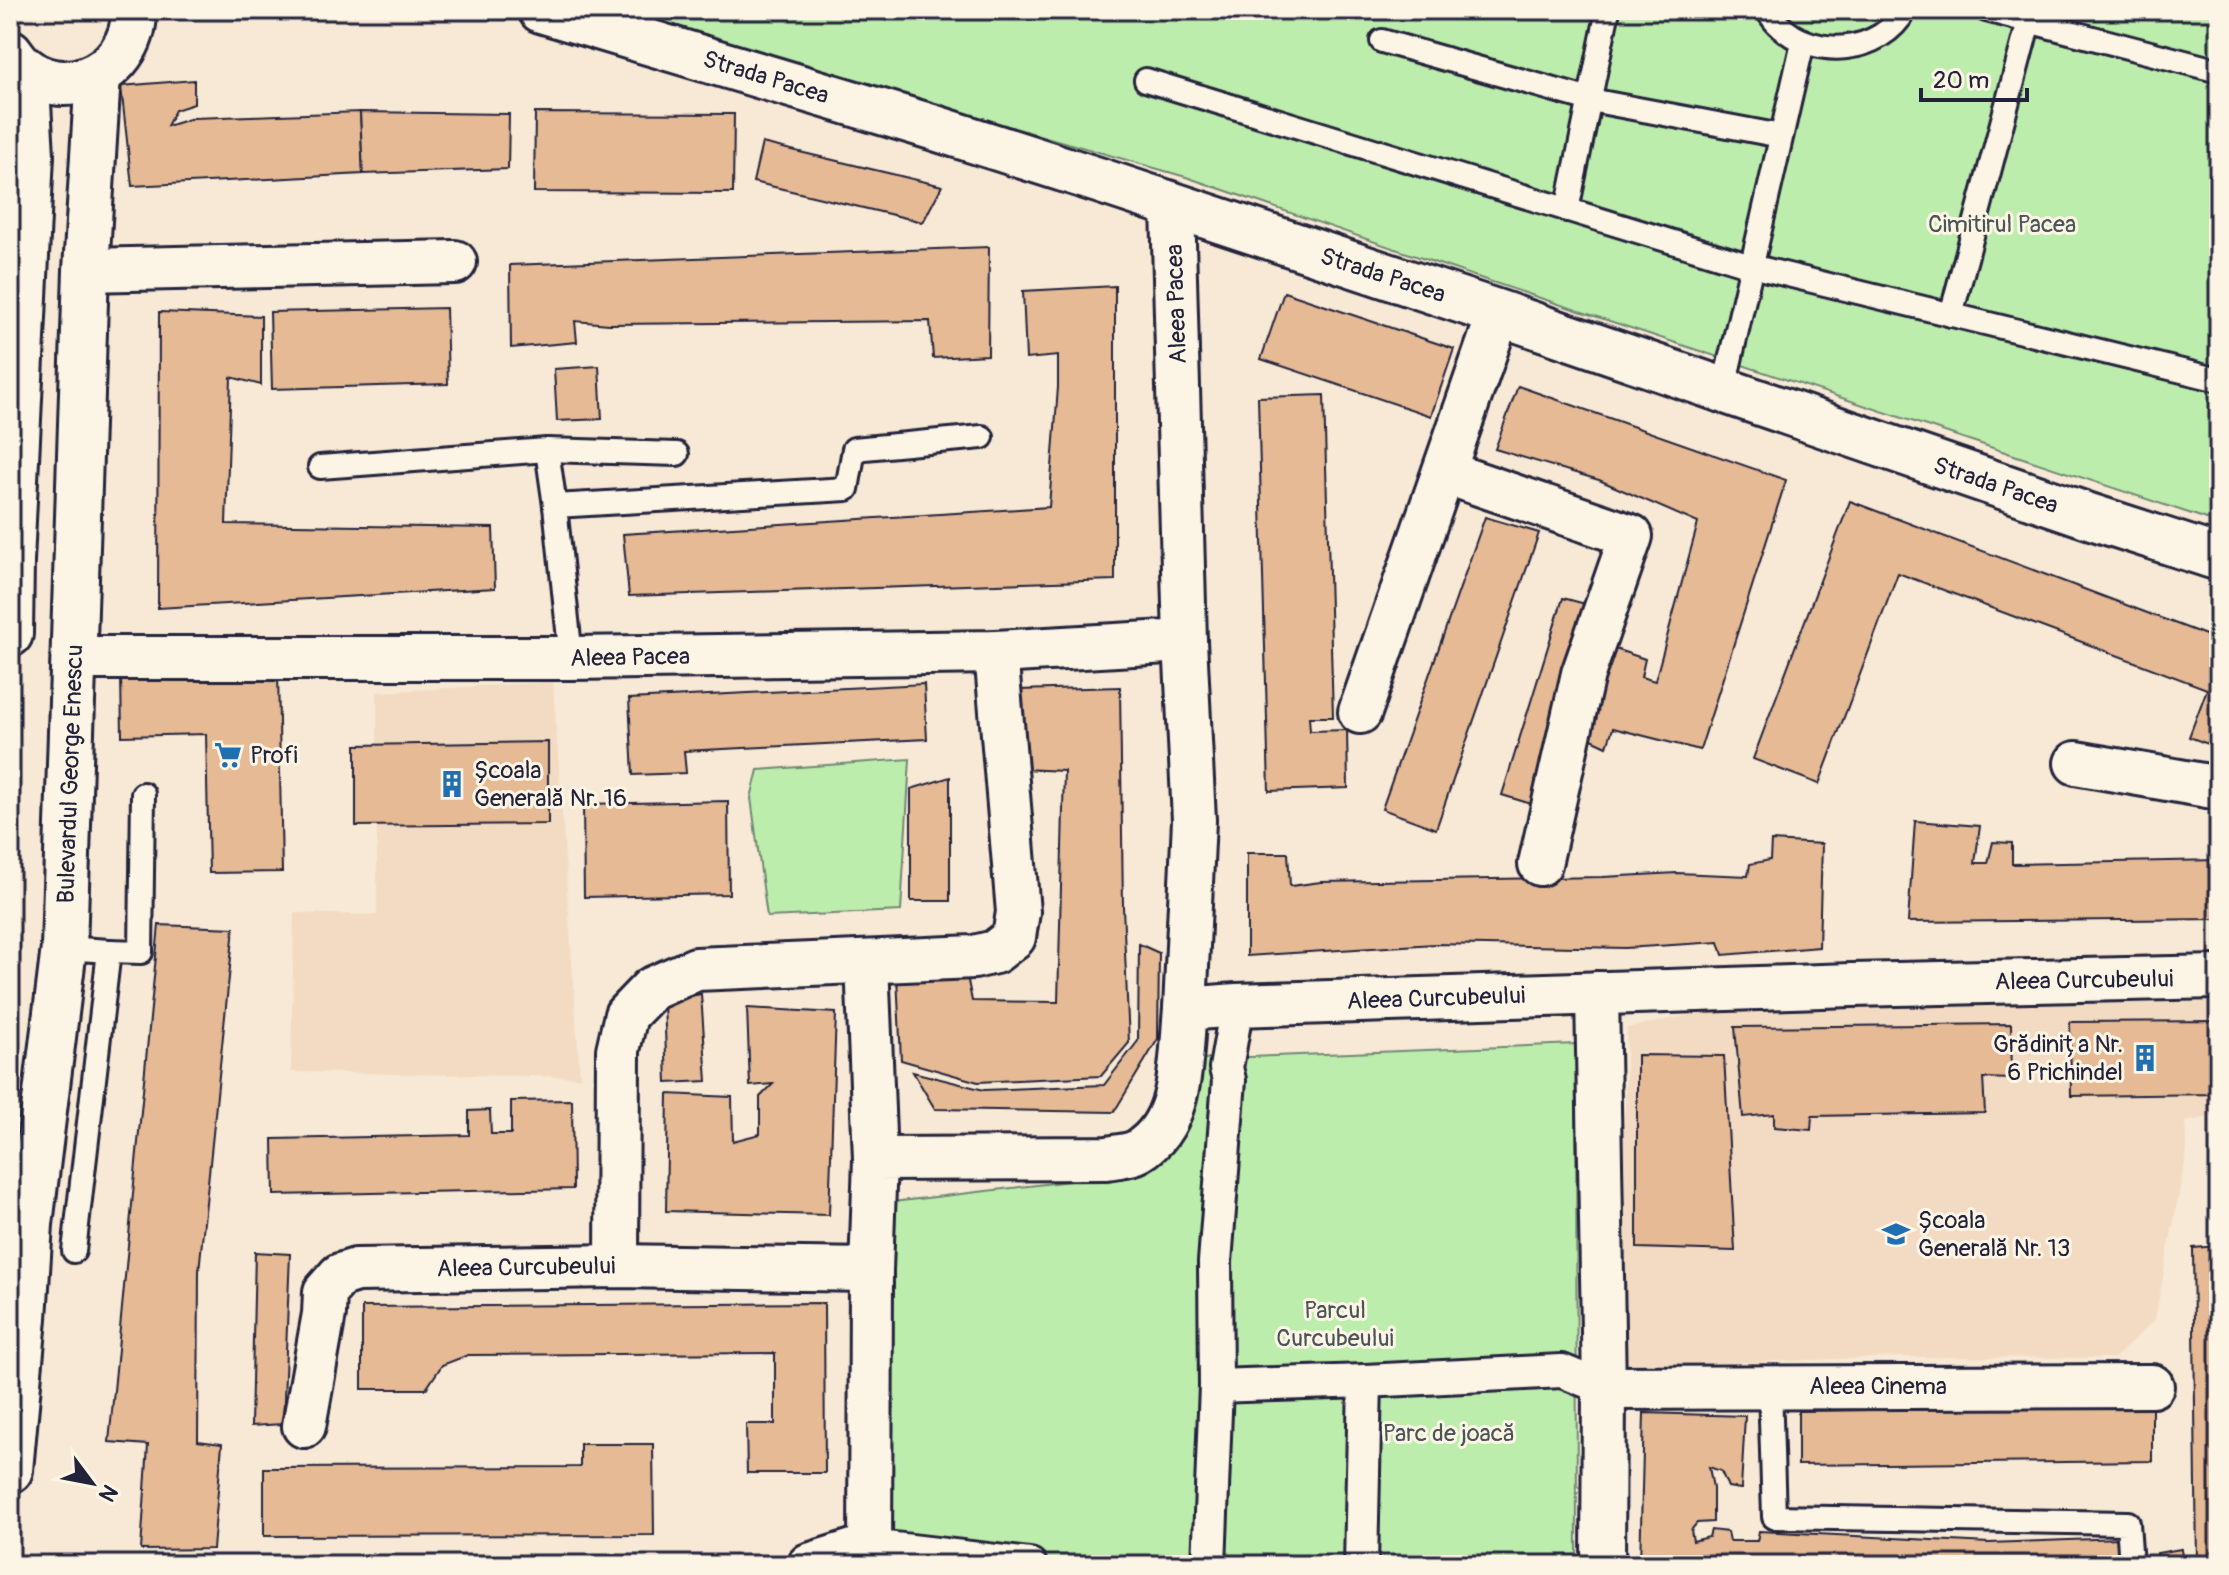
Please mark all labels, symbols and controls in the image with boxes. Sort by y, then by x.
street label: Strada Pacea [699,45,832,110]
scale bar [1921,52,2027,102]
text: 20 m [1933,66,1989,95]
park label: Cimitirul Pacea [1928,210,2076,239]
street label: Strada Pacea [1316,242,1449,309]
street label: Aleea Pacea [1160,244,1193,364]
street label: Strada Pacea [1930,451,2062,520]
street label: Aleea Pacea [570,642,690,673]
street label: Bulevardul George Enescu [51,644,90,904]
supermarket icon: Profi [213,740,243,770]
place label: Profi [250,741,298,770]
place label: Școala Generală Nr. 16 [474,756,627,813]
building icon: Școala Generală Nr. 16 [437,769,467,799]
street label: Aleea Curcubeului [1994,964,2174,997]
street label: Aleea Curcubeului [1346,981,1526,1016]
place label: Grădinița Nr. 6 Prichindel [1993,1030,2123,1087]
building icon: Grădinița Nr. 6 Prichindel [2130,1043,2160,1073]
place label: Școala Generală Nr. 13 [1918,1206,2070,1263]
school or university icon: Școala Generală Nr. 13 [1881,1219,1911,1249]
street label: Aleea Curcubeului [436,1251,616,1284]
park label: Parcul Curcubeului [1276,1296,1394,1353]
street label: Aleea Cinema [1809,1372,1947,1401]
park label: Parc de joacă [1383,1419,1515,1448]
north arrow [52,1443,132,1523]
text: N [92,1479,124,1507]

